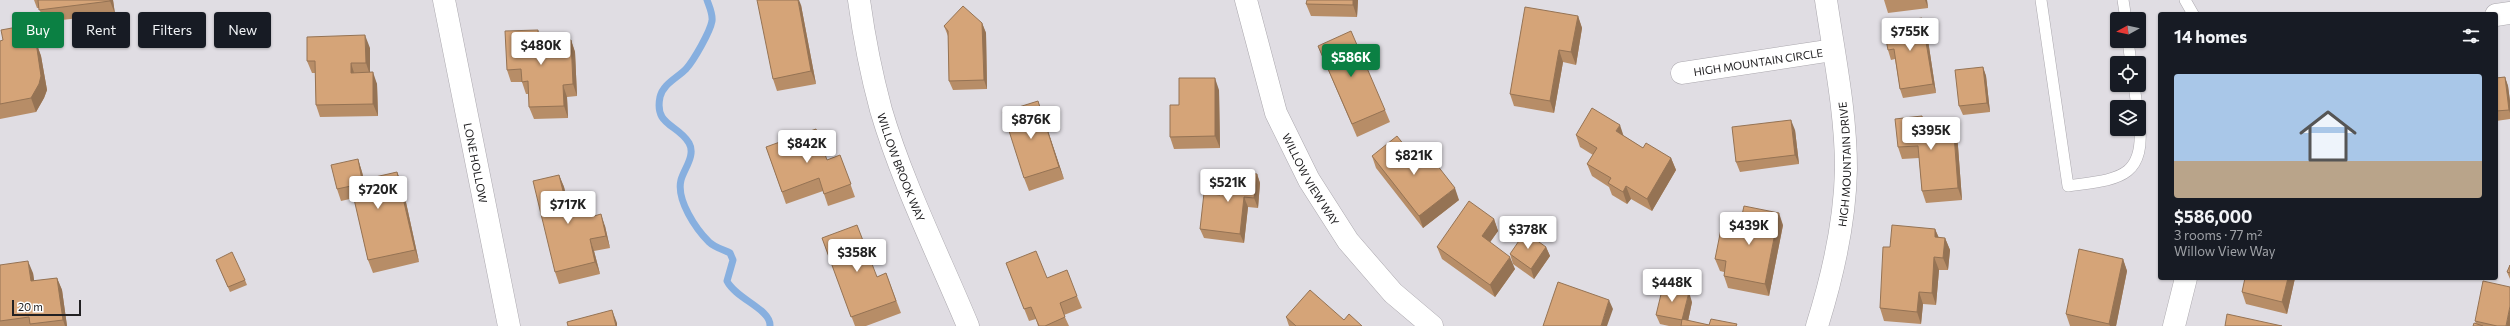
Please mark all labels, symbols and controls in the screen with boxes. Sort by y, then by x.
chip: Buy [12,12,64,48]
chip: Rent [72,12,130,48]
chip: Filters [138,12,206,48]
chip: New [214,12,271,48]
north arrow [2110,12,2146,48]
map controls [2110,12,2146,136]
pin: $755K [1882,18,1938,52]
text: $755K [1891,23,1929,39]
icon: filters [2460,25,2482,47]
text: 14 homes [2174,26,2247,47]
pin: $480K [513,32,569,66]
text: $480K [520,37,562,53]
pin: $586K [1323,44,1379,78]
street label: HIGH MOUNTAIN CIRCLE [1692,45,1824,78]
text: $586K [1331,49,1371,65]
button: locate [2110,56,2146,92]
button: layers [2110,100,2146,136]
icon: home [2292,100,2364,172]
street label: HIGH MOUNTAIN DRIVE [1835,101,1853,228]
pin: $876K [1003,106,1059,140]
street label: WILLOW BROOK WAY [876,111,928,223]
text: $876K [1011,111,1051,127]
pin: $395K [1903,117,1959,151]
street label: LONE HOLLOW [462,121,491,204]
text: $395K [1911,122,1951,138]
pin: $842K [779,130,835,164]
street label: WILLOW VIEW WAY [1280,131,1343,227]
text: $842K [787,135,827,151]
pin: $821K [1386,142,1442,176]
text: $821K [1395,147,1433,163]
pin: $521K [1200,169,1256,203]
text: $521K [1209,174,1247,190]
pin: $720K [350,176,406,210]
text: $720K [358,181,398,197]
pin: $717K [540,191,596,225]
text: $717K [550,196,586,212]
text: $586,000 [2174,206,2252,227]
pin: $439K [1721,212,1777,246]
pin: $378K [1500,216,1556,250]
text: $439K [1729,217,1769,233]
text: $378K [1508,221,1548,237]
text: 3 rooms · 77 m² [2174,227,2263,243]
pin: $358K [829,239,885,273]
text: Willow View Way [2174,243,2275,259]
text: $358K [837,244,877,260]
pin: $448K [1644,269,1700,303]
text: $448K [1652,274,1692,290]
scale bar [12,298,81,317]
text: 20 m [18,300,43,313]

